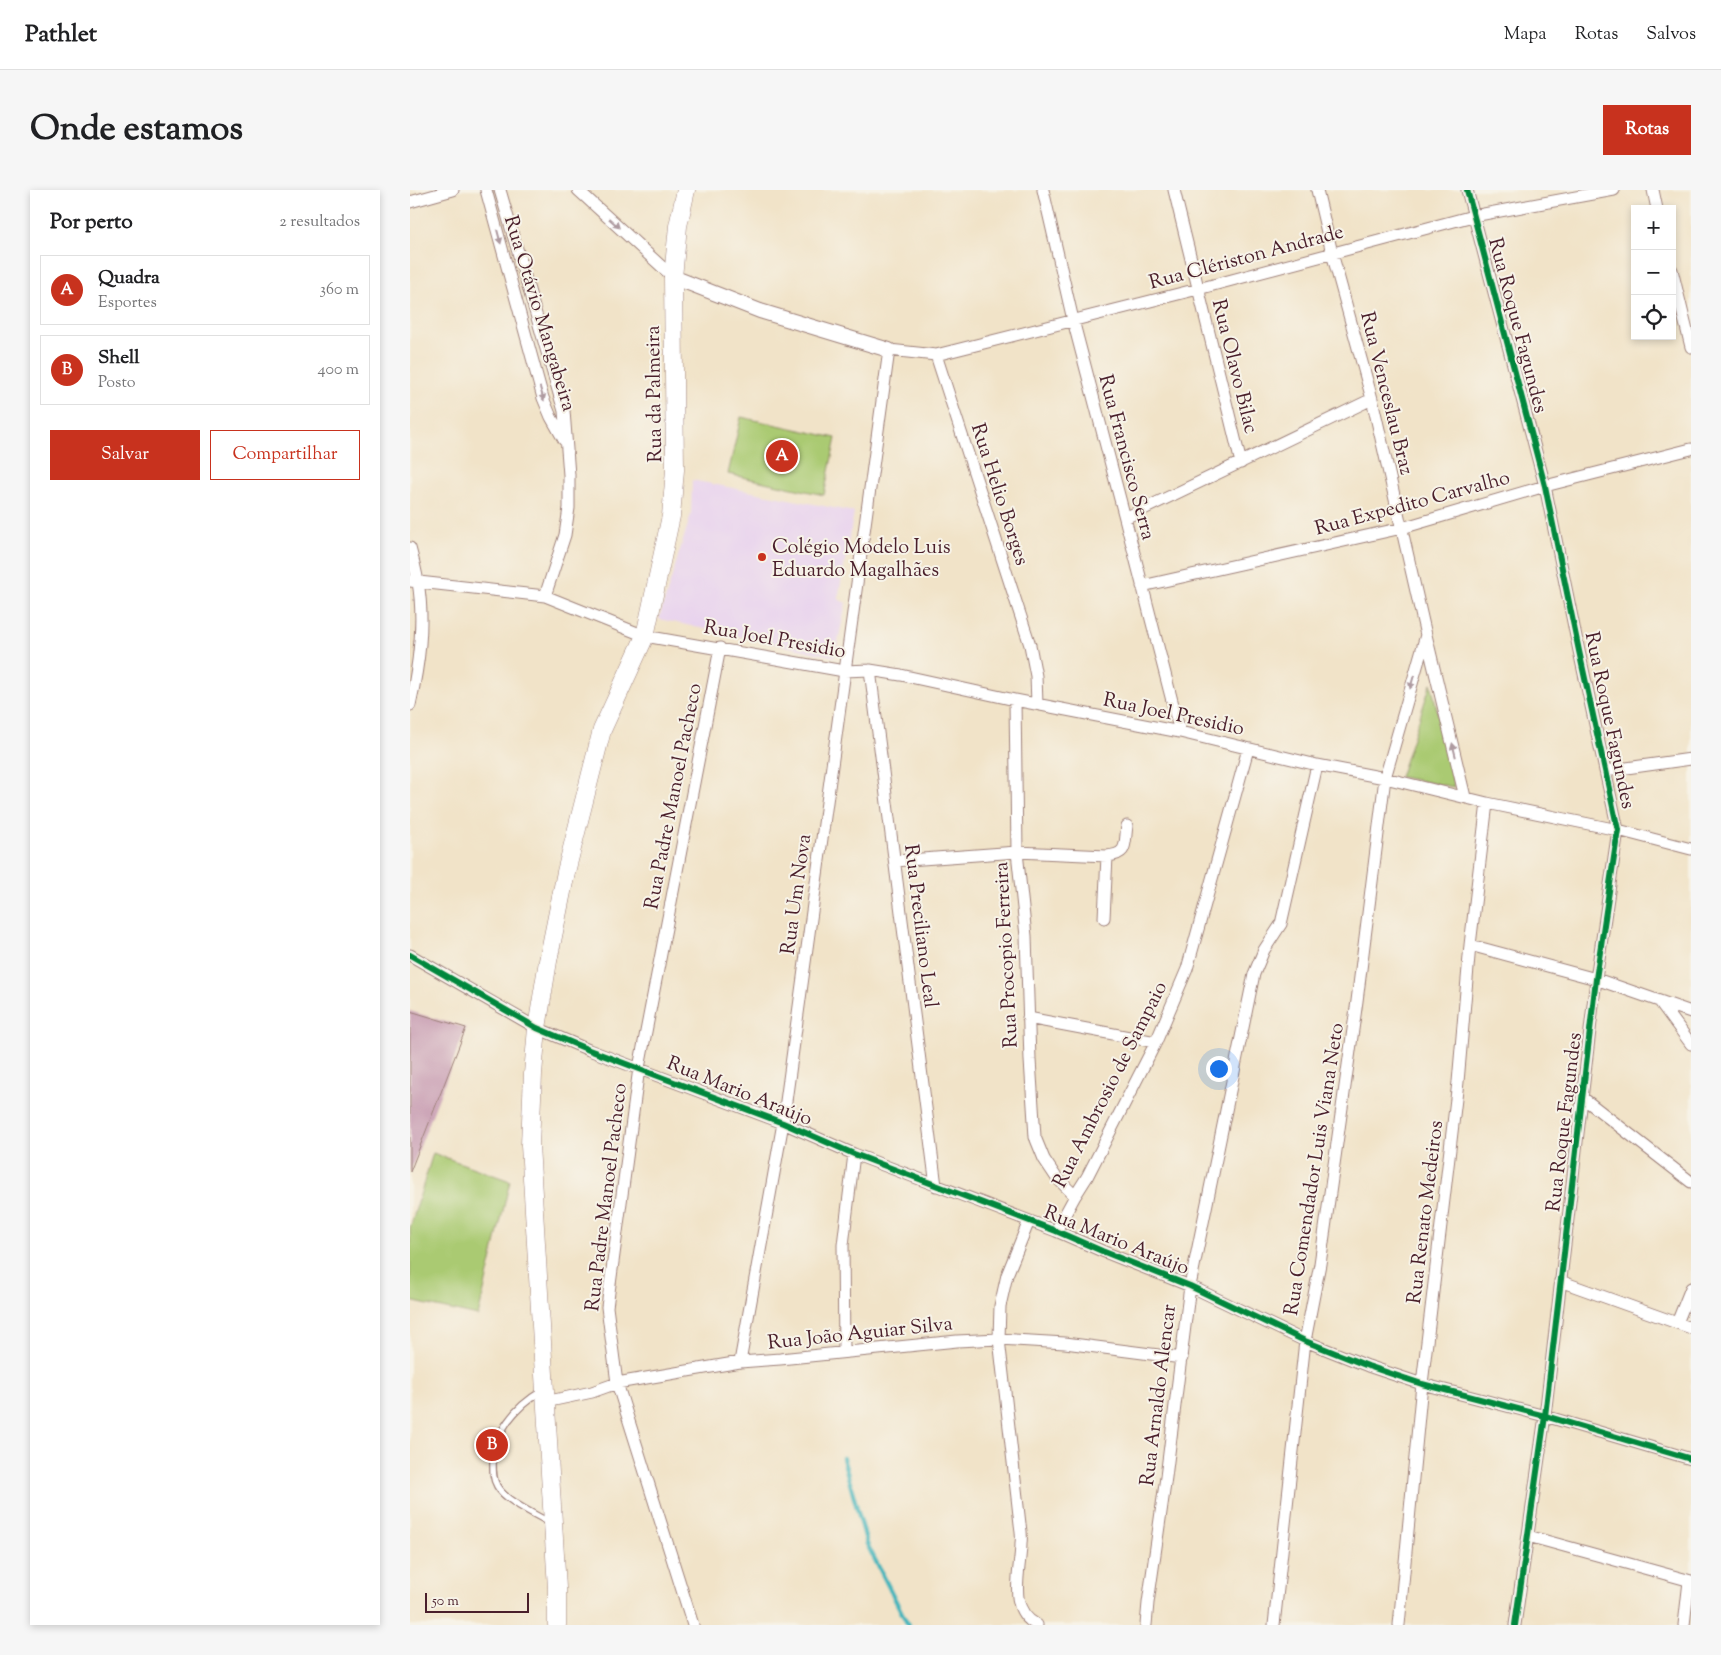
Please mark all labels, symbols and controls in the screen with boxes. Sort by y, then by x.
text: Pathlet [25,18,97,52]
text: Mapa [1504,22,1547,48]
text: Rotas [1575,22,1618,48]
text: Salvos [1646,22,1696,48]
text: Onde estamos [30,105,243,156]
button: Rotas [1603,105,1691,155]
map controls [1631,205,1676,340]
button: + [1631,205,1676,250]
text: Por perto [50,208,133,238]
text: 2 resultados [279,211,360,234]
street label: Rua Otávio Mangabeira [495,212,582,415]
one-way arrow [607,217,619,229]
street label: Rua Clériston Andrade [1146,218,1347,298]
one-way arrow [495,230,503,245]
street label: Rua Roque Fagundes [1479,235,1554,417]
button: − [1631,250,1676,295]
text: Quadra [98,265,160,292]
text: A [61,279,74,302]
text: 360 m [320,279,359,302]
text: Esportes [98,292,157,315]
button: locate [1631,295,1676,340]
street label: Rua Olavo Bilac [1203,296,1264,437]
street label: Rua Venceslau Braz [1351,309,1420,478]
street label: Rua da Palmeira [640,325,671,463]
text: Shell [98,345,140,372]
text: B [62,359,72,382]
text: 400 m [318,359,359,382]
text: Posto [98,372,136,395]
street label: Rua Francisco Serra [1090,372,1162,544]
one-way arrow [539,386,547,401]
street label: Rua Helio Borges [962,420,1035,570]
button: Salvar [50,430,200,480]
button: Compartilhar [210,430,360,480]
pin: A [766,437,798,475]
street label: Rua Expedito Carvalho [1312,464,1514,544]
place label: Colégio Modelo Luis Eduardo Magalhães [772,534,951,586]
marker: Colégio Modelo Luis Eduardo Magalhães [756,551,768,563]
street label: Rua Joel Presidio [701,614,848,667]
street label: Rua Roque Fagundes [1576,629,1642,812]
one-way arrow [1408,675,1416,690]
street label: Rua Padre Manoel Pacheco [638,681,711,912]
street label: Rua Joel Presidio [1100,686,1247,745]
one-way arrow [1450,742,1458,757]
street label: Rua Um Nova [775,832,820,957]
street label: Rua Preciliano Leal [895,843,944,1010]
street label: Rua Procopio Ferreira [988,861,1027,1049]
street label: Rua Ambrosio de Sampaio [1046,977,1176,1193]
street label: Rua Comendador Luis Viana Neto [1278,1021,1353,1318]
street label: Rua Roque Fagundes [1540,1031,1591,1214]
street label: Rua Mario Araújo [662,1050,816,1135]
your location [1206,1056,1232,1082]
street label: Rua Padre Manoel Pacheco [579,1081,636,1313]
street label: Rua Renato Medeiros [1401,1119,1452,1306]
street label: Rua Mario Araújo [1039,1199,1193,1284]
street label: Rua Arnaldo Alencar [1134,1302,1185,1488]
street label: Rua João Aguiar Silva [766,1310,954,1359]
pin: B [476,1426,508,1464]
scale bar [425,1590,529,1613]
text: 50 m [432,1592,459,1612]

